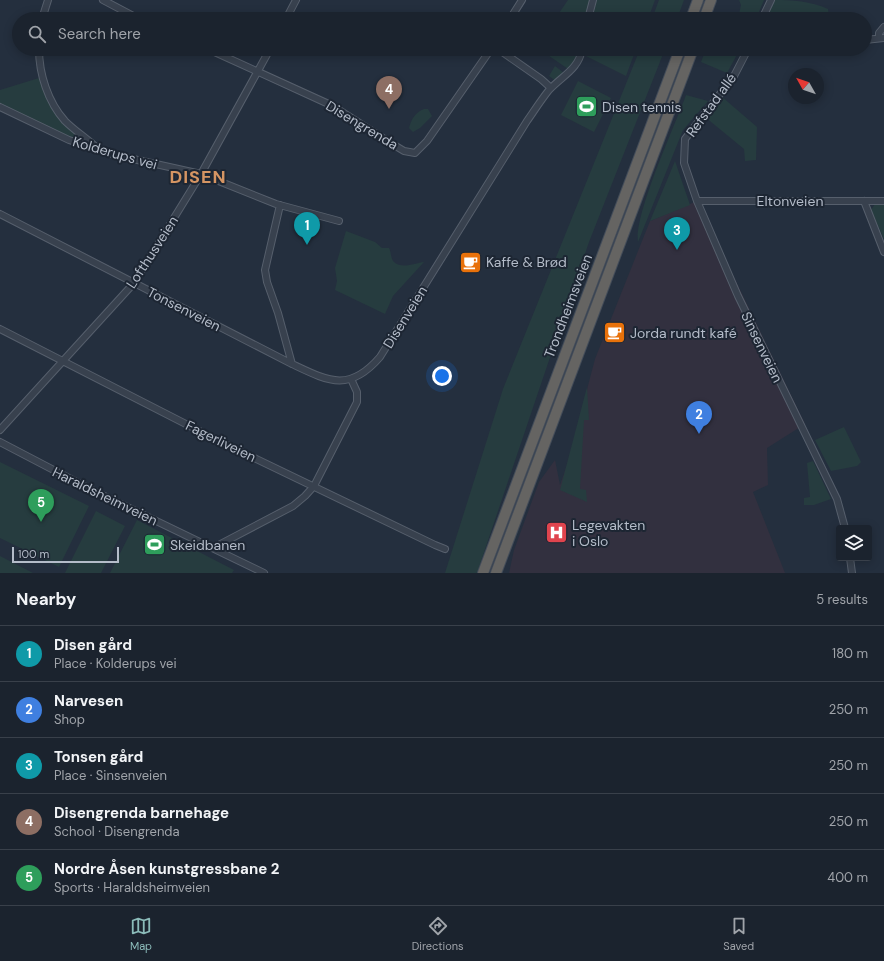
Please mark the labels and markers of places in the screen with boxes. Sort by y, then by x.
pin: 4 [376,76,402,109]
sports icon: Disen tennis [573,94,599,120]
place label: Disen tennis [602,98,681,116]
pin: 1 [294,212,320,245]
pin: 3 [664,217,690,250]
cafe icon: Kaffe & Brød [457,249,483,275]
place label: Kaffe & Brød [486,253,567,271]
cafe icon: Jorda rundt kafé [601,320,627,346]
place label: Jorda rundt kafé [630,324,737,342]
pin: 2 [686,401,712,434]
pin: 5 [28,489,54,522]
place label: Legevakten i Oslo [572,516,645,550]
hospital icon: Legevakten i Oslo [544,520,570,546]
sports icon: Skeidbanen [142,532,168,558]
place label: Skeidbanen [170,536,245,554]

